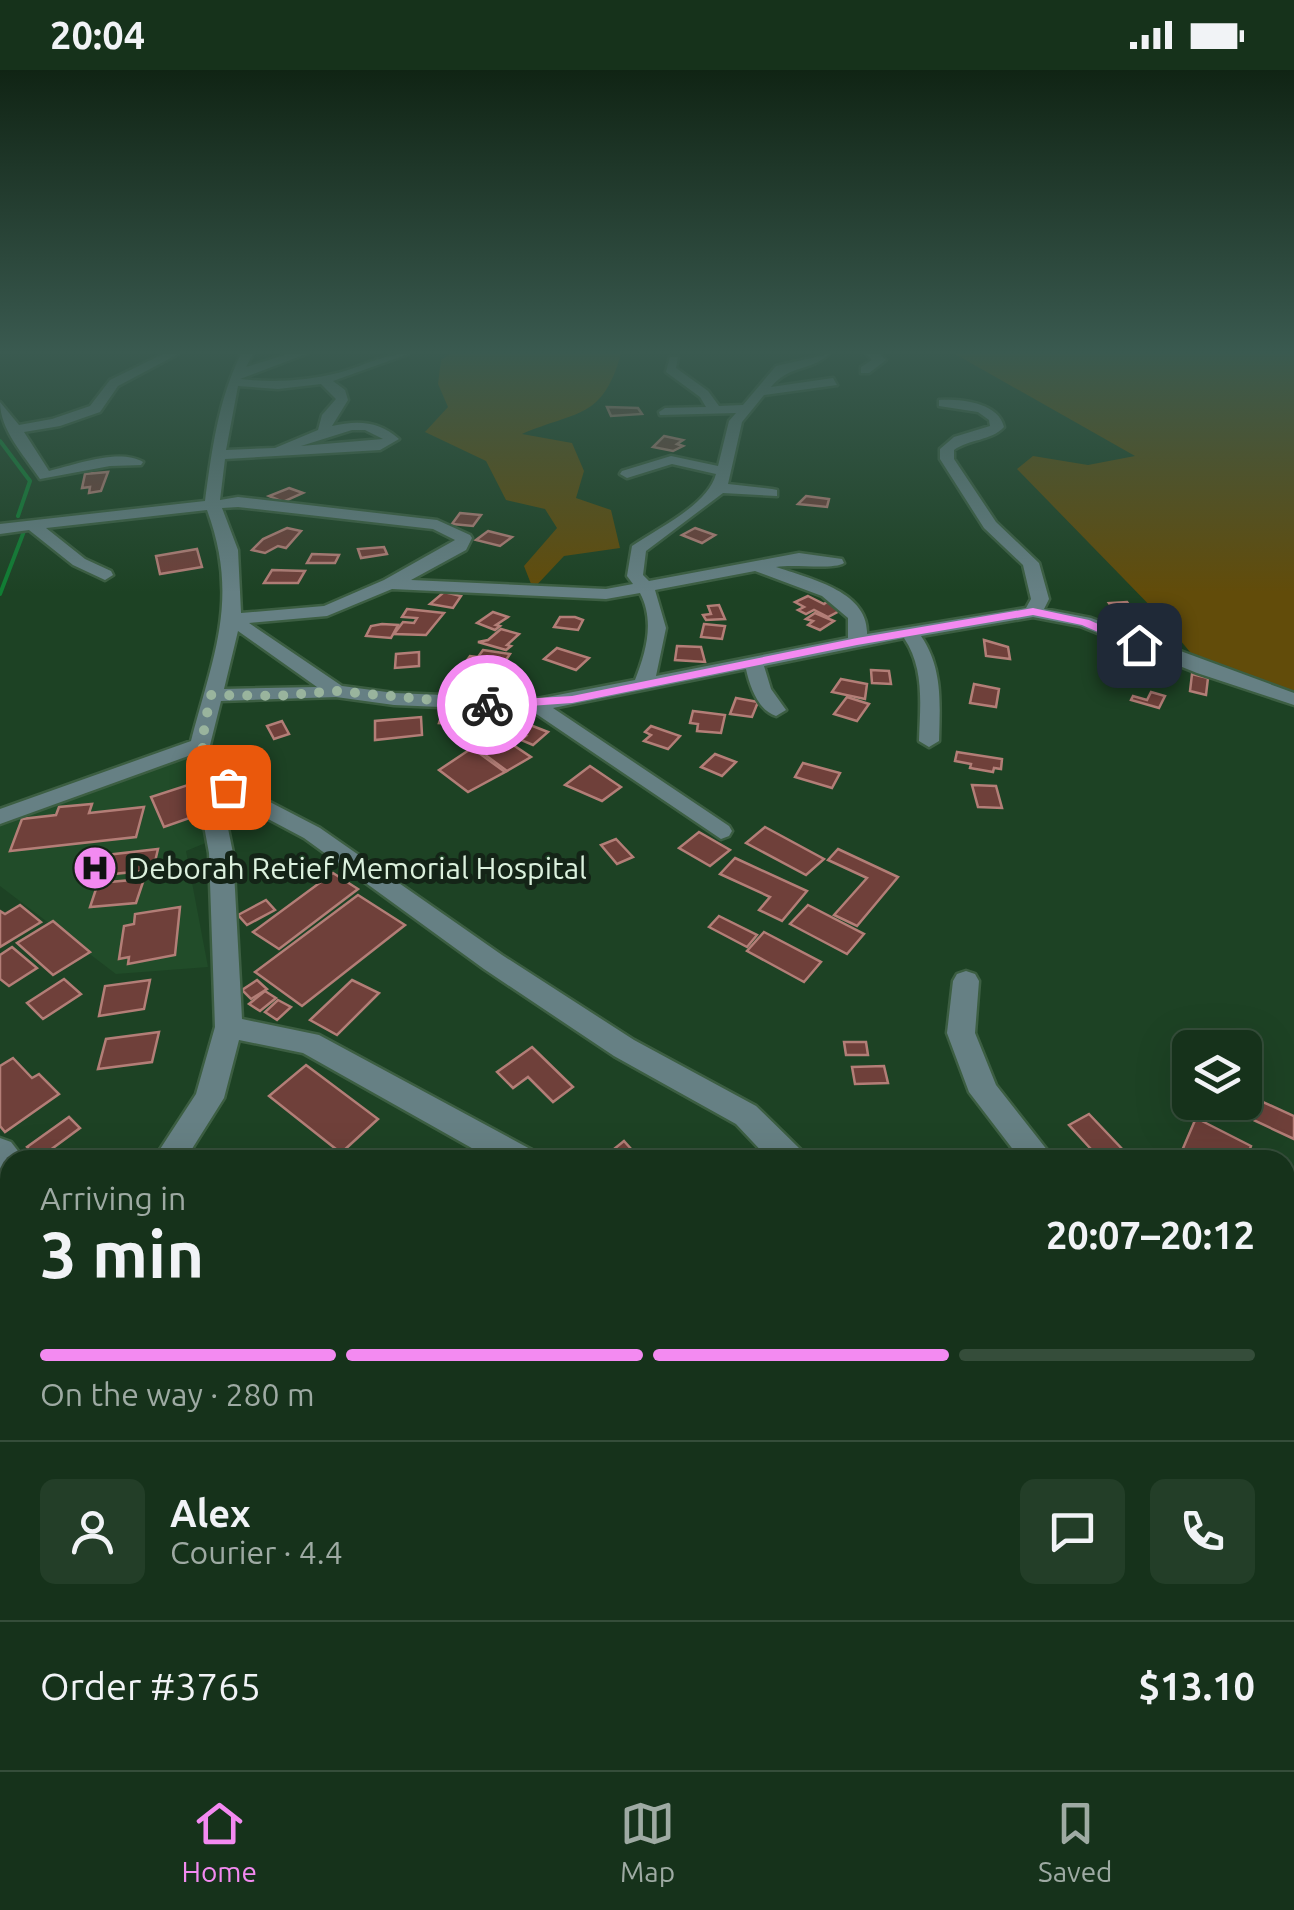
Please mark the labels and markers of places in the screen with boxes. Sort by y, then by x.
pin [1097,603,1182,688]
pin [186,745,271,830]
hospital icon: Deborah Retief Memorial Hospital [72,845,118,891]
place label: Deborah Retief Memorial Hospital [128,851,587,885]

